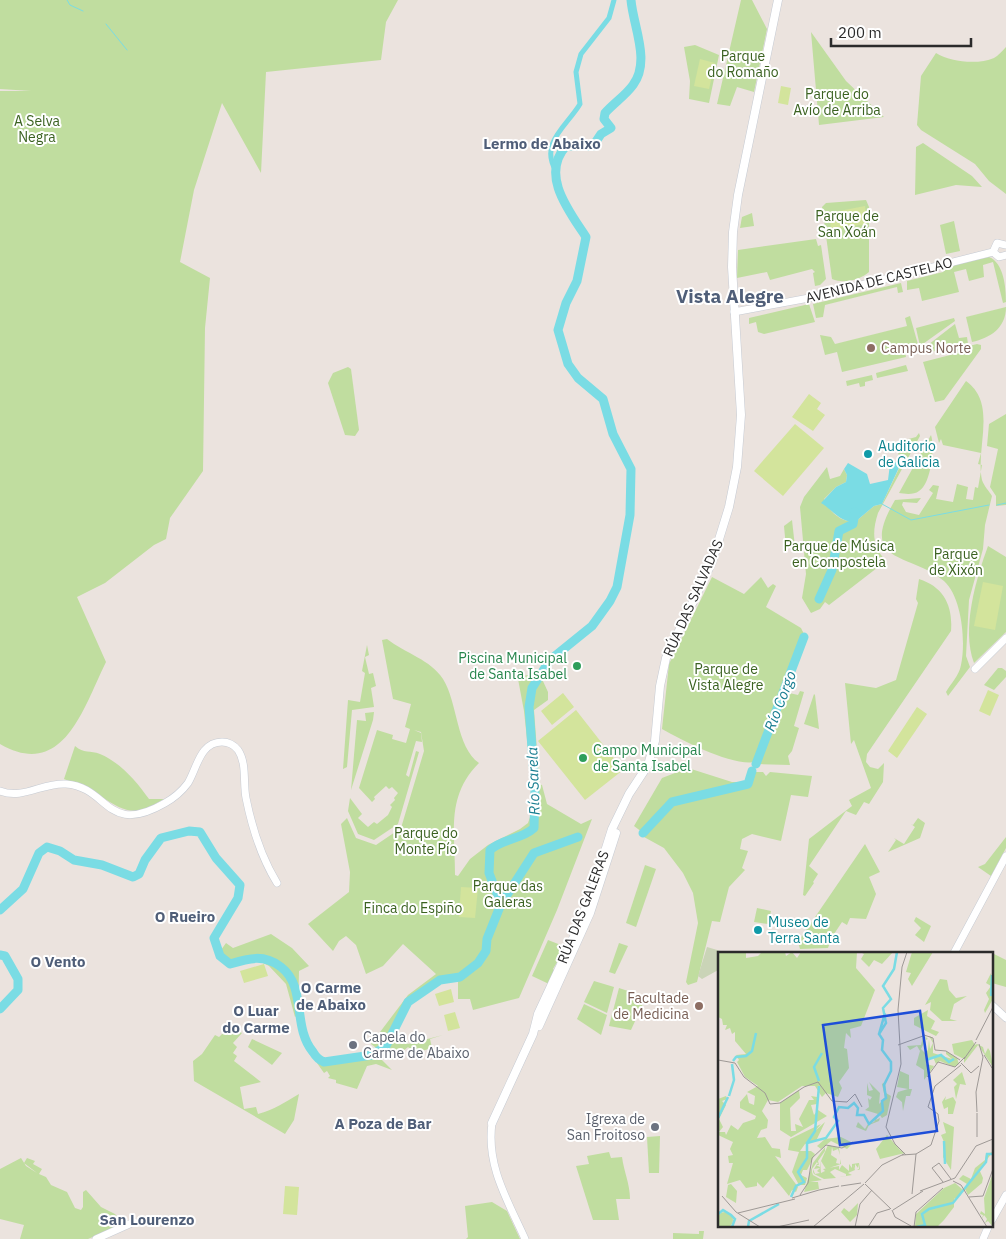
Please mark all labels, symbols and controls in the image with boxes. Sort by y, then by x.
scale bar [831,15,971,47]
text: 200 m [838,23,882,42]
park label: Parque do Romaño [707,47,779,81]
park label: Parque do Avío de Arriba [793,85,881,119]
park label: A Selva Negra [14,112,61,146]
district label: Lermo de Abaixo [483,134,601,153]
park label: Parque de San Xoán [815,207,879,241]
street label: AVENIDA DE CASTELAO [804,253,954,307]
district label: Vista Alegre [676,284,784,308]
place label: Campus Norte [881,339,971,357]
marker: Campus Norte [865,342,877,354]
place label: Auditorio de Galicia [878,437,940,471]
marker: Auditorio de Galicia [862,448,874,460]
street label: RÚA DAS SALVADAS [658,536,727,659]
park label: Parque de Música en Compostela [783,537,895,571]
park label: Parque de Xixón [929,545,983,579]
place label: Piscina Municipal de Santa Isabel [458,649,567,683]
marker: Piscina Municipal de Santa Isabel [571,660,583,672]
park label: Parque de Vista Alegre [688,660,764,694]
water label: Río Corgo [760,668,800,734]
place label: Campo Municipal de Santa Isabel [593,741,702,775]
water label: Río Sarela [522,746,544,815]
marker: Campo Municipal de Santa Isabel [577,752,589,764]
park label: Parque do Monte Pío [394,824,458,858]
street label: RÚA DAS GALERAS [552,847,613,966]
park label: Parque das Galeras [473,877,543,911]
park label: Finca do Espiño [364,899,463,917]
district label: O Rueiro [155,907,215,926]
place label: Museo de Terra Santa [768,913,840,947]
marker: Museo de Terra Santa [752,924,764,936]
district label: O Vento [31,952,86,971]
inset map [718,952,994,1226]
district label: O Carme de Abaixo [296,978,366,1014]
place label: Facultade de Medicina [613,989,690,1023]
marker: Facultade de Medicina [693,1000,705,1012]
district label: O Luar do Carme [222,1001,290,1037]
place label: Capela do Carme de Abaixo [363,1028,470,1062]
marker: Capela do Carme de Abaixo [347,1039,359,1051]
place label: Igrexa de San Froitoso [567,1110,645,1144]
district label: A Poza de Bar [334,1114,432,1133]
marker: Igrexa de San Froitoso [649,1121,661,1133]
district label: San Lourenzo [100,1210,194,1229]

